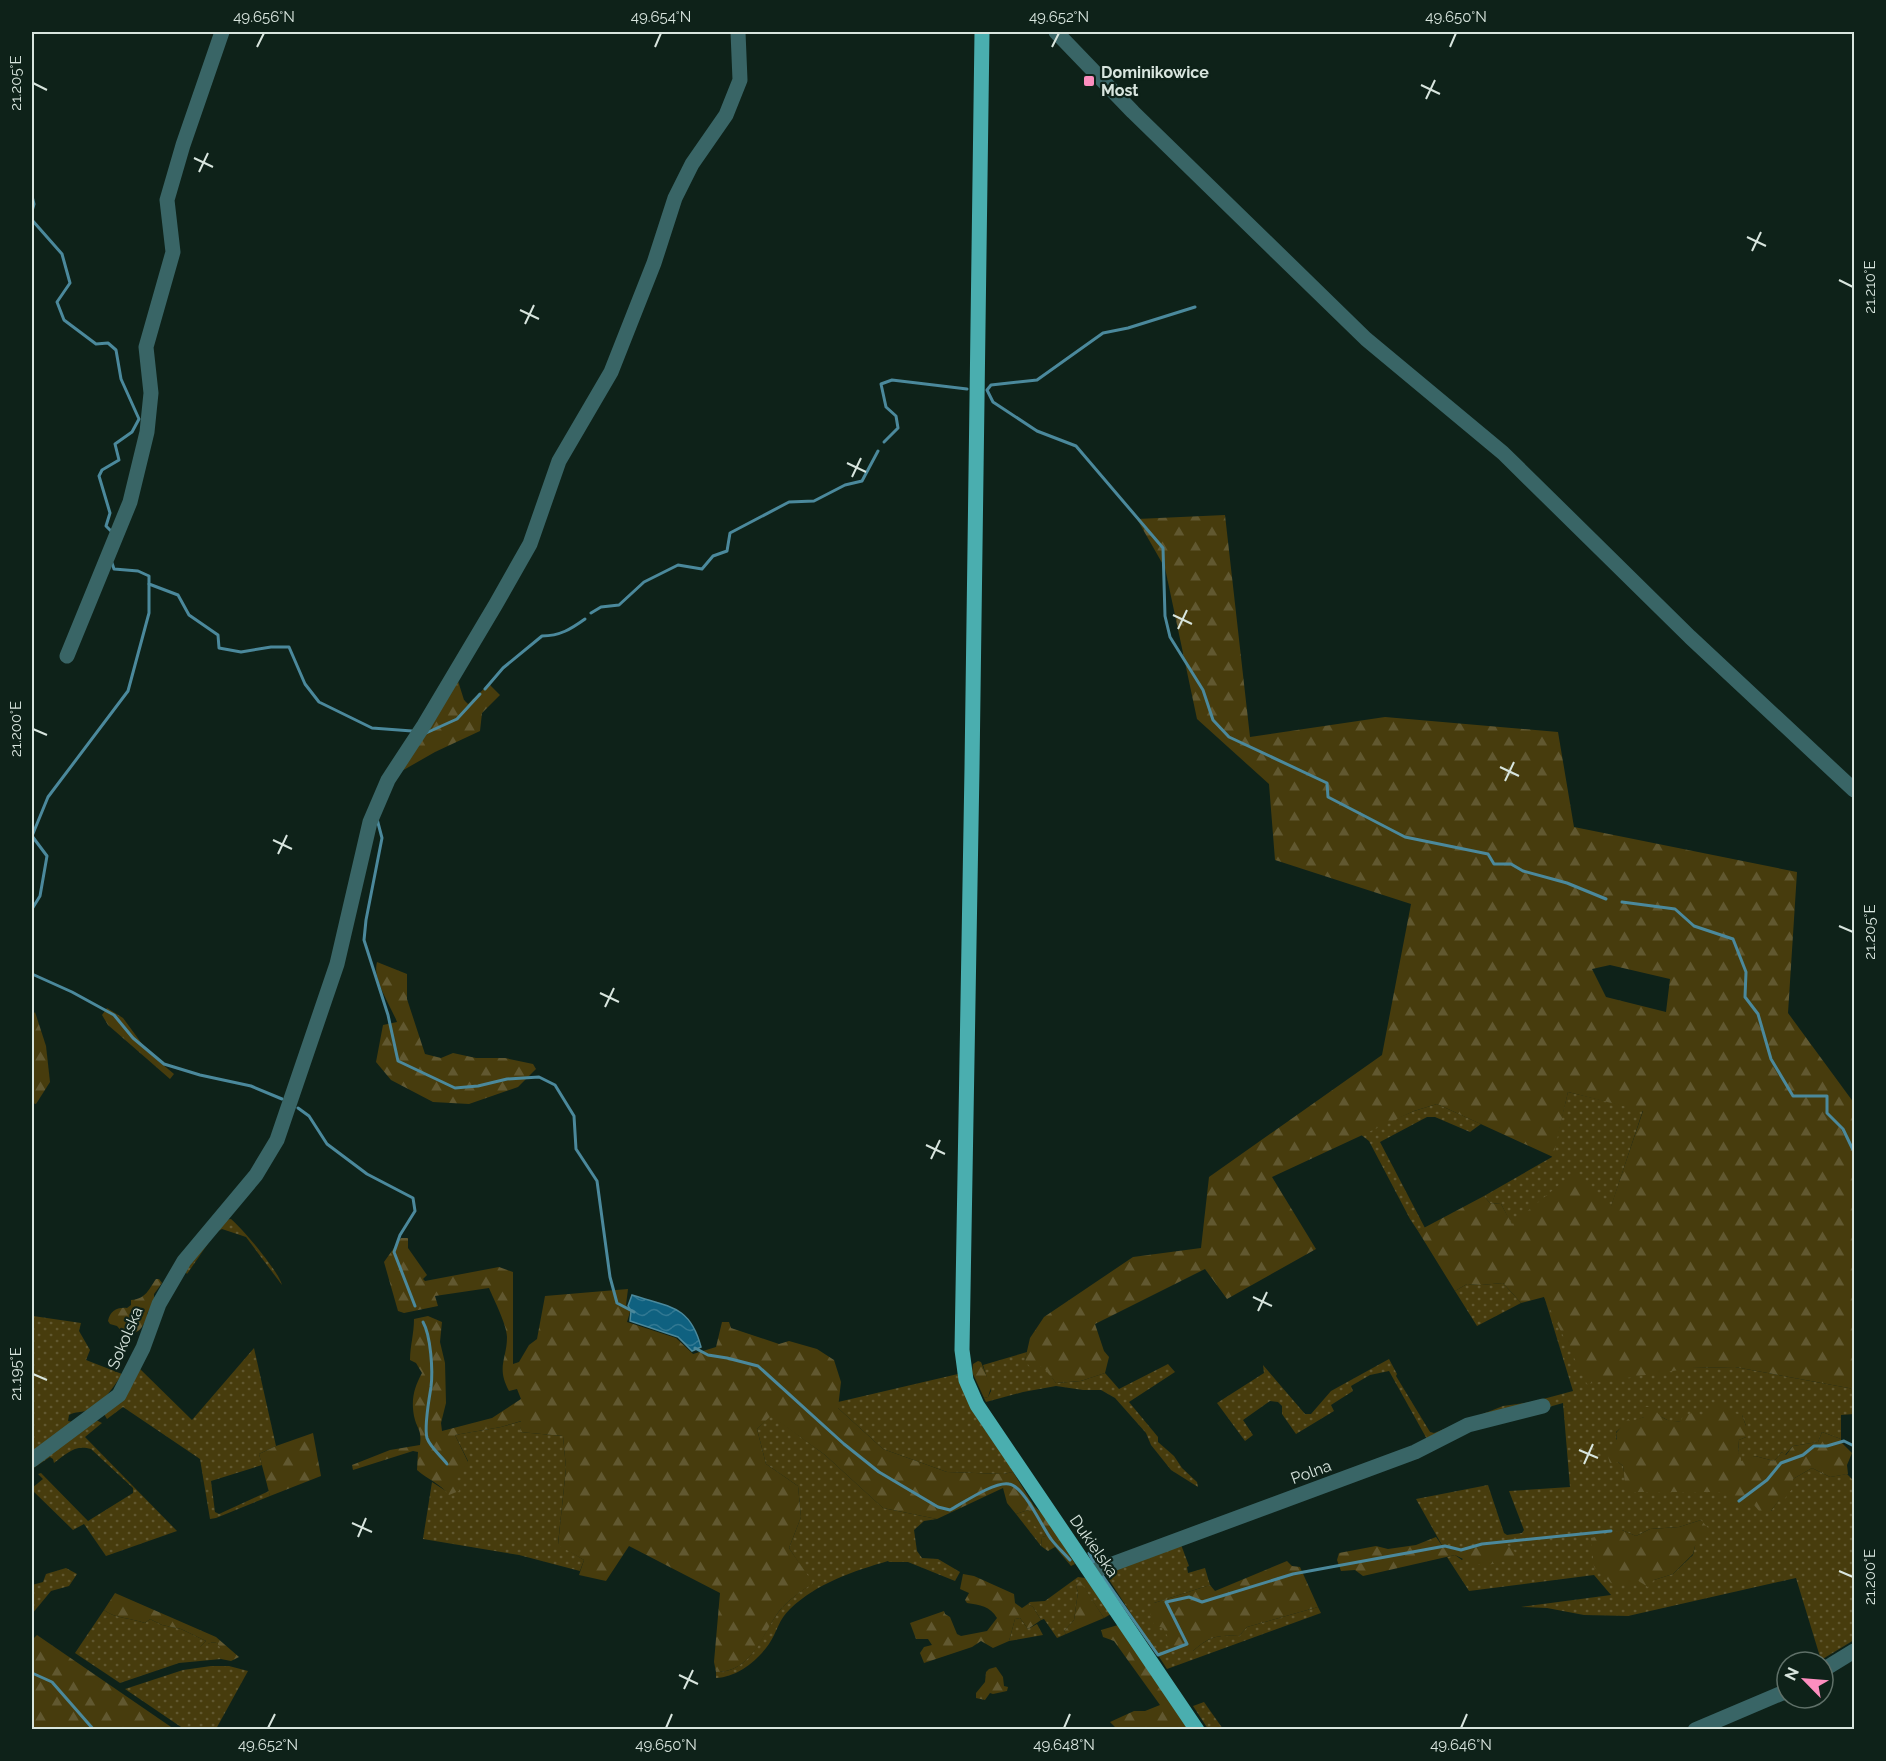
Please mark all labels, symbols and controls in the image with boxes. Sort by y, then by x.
text: 49.656°N [233,8,295,26]
text: 49.654°N [631,8,691,26]
text: 49.652°N [1029,8,1089,26]
text: 49.650°N [1425,8,1487,26]
text: 21.205°E [7,55,25,111]
place label: Dominikowice Most [1101,63,1209,100]
marker: Dominikowice Most [1082,74,1096,88]
text: 21.210°E [1861,260,1879,314]
text: 21.200°E [7,701,25,757]
text: 21.205°E [1861,904,1879,960]
street label: Sokolska [103,1304,147,1372]
text: 21.195°E [7,1347,25,1401]
street label: Polna [1288,1456,1334,1488]
street label: Dukielska [1066,1511,1122,1581]
text: 21.200°E [1861,1549,1879,1605]
north arrow [1775,1650,1835,1710]
text: N [1781,1664,1803,1683]
text: 49.652°N [238,1736,298,1754]
text: 49.650°N [635,1736,697,1754]
text: 49.648°N [1033,1736,1095,1754]
text: 49.646°N [1430,1736,1492,1754]

